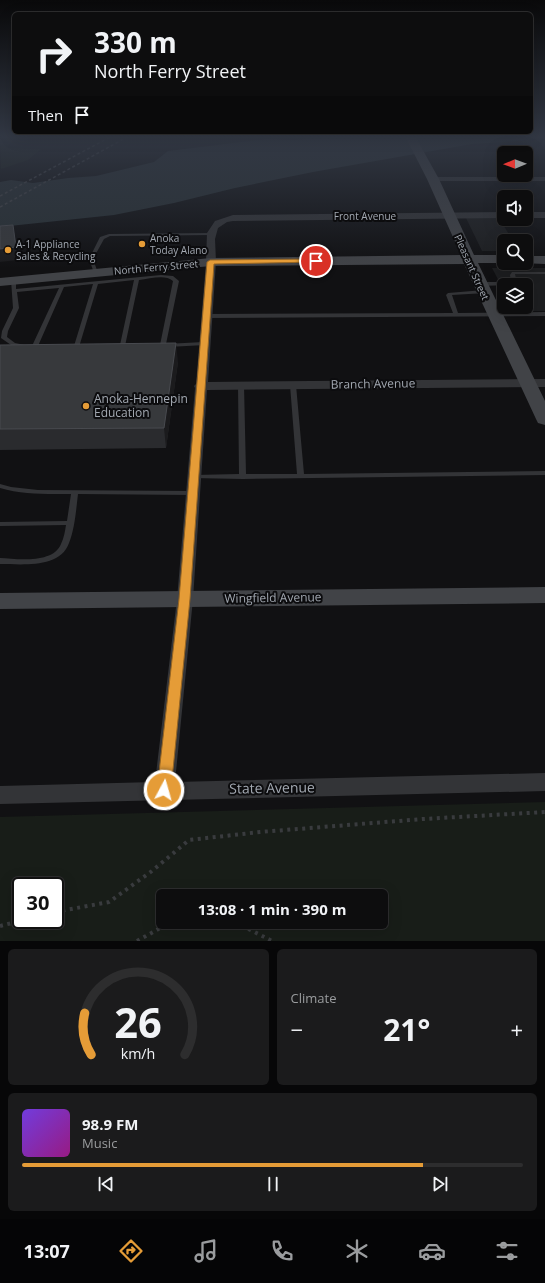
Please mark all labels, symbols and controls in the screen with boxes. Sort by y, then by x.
text: 330 m [94,23,177,61]
icon: right [28,28,80,80]
text: North Ferry Street [94,59,246,83]
icon: arrive [71,104,93,126]
text: Then [28,105,63,125]
north arrow [497,146,533,182]
map controls [497,146,533,314]
button: sound [497,190,533,226]
street label: Front Avenue [334,209,397,223]
place label: Anoka Today Alano [150,231,207,257]
street label: Pleasant Street [451,232,493,302]
button: search [497,234,533,270]
place label: A-1 Appliance Sales & Recycling [16,237,96,263]
marker: Anoka Today Alano [137,239,147,249]
pin [299,244,333,278]
marker: A-1 Appliance Sales & Recycling [3,245,13,255]
icon: arrive [305,250,327,272]
street label: North Ferry Street [113,256,199,278]
button: layers [497,278,533,314]
street label: Branch Avenue [331,374,416,393]
place label: Anoka-Hennepin Education [94,390,188,421]
marker: Anoka-Hennepin Education [81,401,91,411]
street label: Wingfield Avenue [224,588,322,607]
position arrow [143,769,185,811]
street label: State Avenue [229,777,315,798]
speed limit sign: 30 [12,877,64,929]
text: 13:08 · 1 min · 390 m [198,899,346,919]
text: Climate [291,989,336,1007]
text: 26 [114,994,162,1050]
text: 21° [383,1009,430,1050]
text: − [291,1014,303,1044]
text: + [510,1014,523,1044]
text: km/h [121,1044,156,1063]
text: 98.9 FM [82,1114,138,1134]
text: Music [82,1134,117,1152]
icon: previous [95,1173,117,1195]
icon: pause [262,1173,284,1195]
icon: next [429,1173,451,1195]
icon: directions [117,1237,145,1265]
icon: music [192,1237,220,1265]
icon: phone [268,1237,296,1265]
icon: climate [343,1237,371,1265]
icon: car [418,1237,446,1265]
icon: filters [493,1237,521,1265]
text: 13:07 [24,1239,70,1263]

